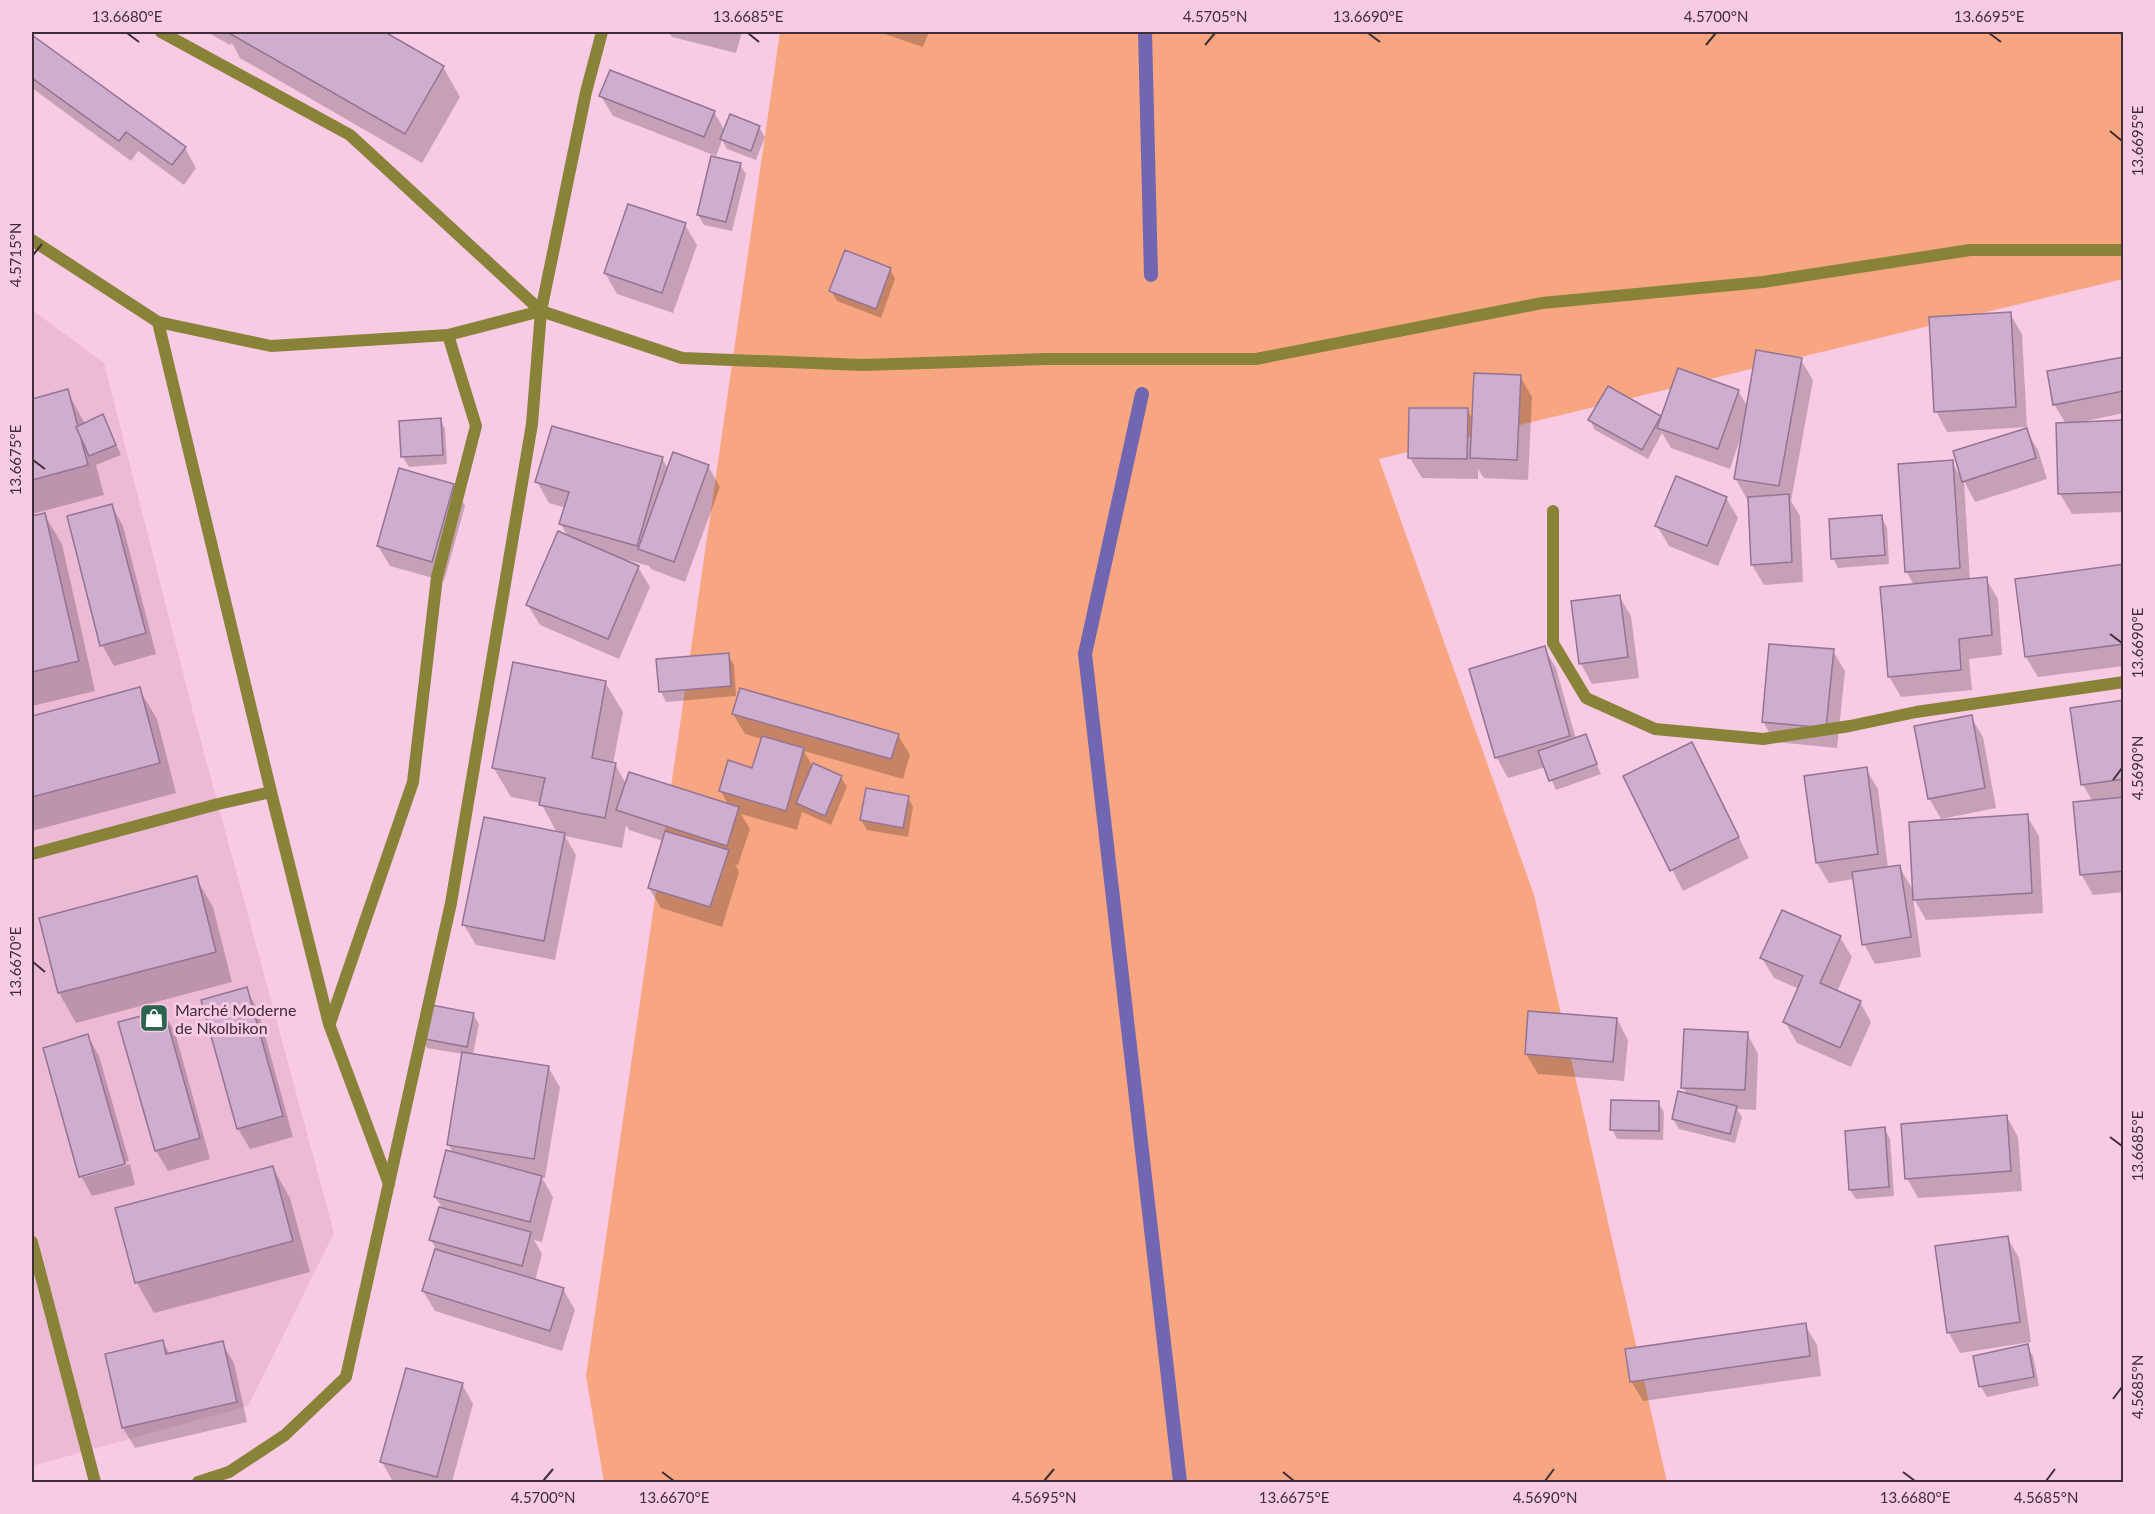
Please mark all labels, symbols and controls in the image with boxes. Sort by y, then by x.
text: 13.6680°E [92,7,162,25]
text: 13.6685°E [713,7,783,25]
text: 4.5705°N [1183,7,1247,25]
text: 13.6690°E [1333,7,1403,25]
text: 4.5700°N [1684,7,1748,25]
text: 13.6695°E [1954,7,2024,25]
text: 13.6695°E [2128,106,2146,176]
text: 4.5715°N [6,223,24,287]
text: 13.6675°E [6,425,24,495]
text: 13.6690°E [2128,608,2146,678]
text: 4.5690°N [2128,736,2146,800]
text: 13.6670°E [6,927,24,997]
place label: Marché Moderne de Nkolbikon [175,1000,296,1037]
shop icon: Marché Moderne de Nkolbikon [138,1002,170,1034]
text: 13.6685°E [2128,1111,2146,1181]
text: 4.5685°N [2128,1355,2146,1419]
text: 4.5700°N [511,1488,575,1506]
text: 13.6670°E [639,1488,709,1506]
text: 4.5695°N [1012,1488,1076,1506]
text: 13.6675°E [1259,1488,1329,1506]
text: 4.5690°N [1513,1488,1577,1506]
text: 13.6680°E [1880,1488,1950,1506]
text: 4.5685°N [2014,1488,2078,1506]

